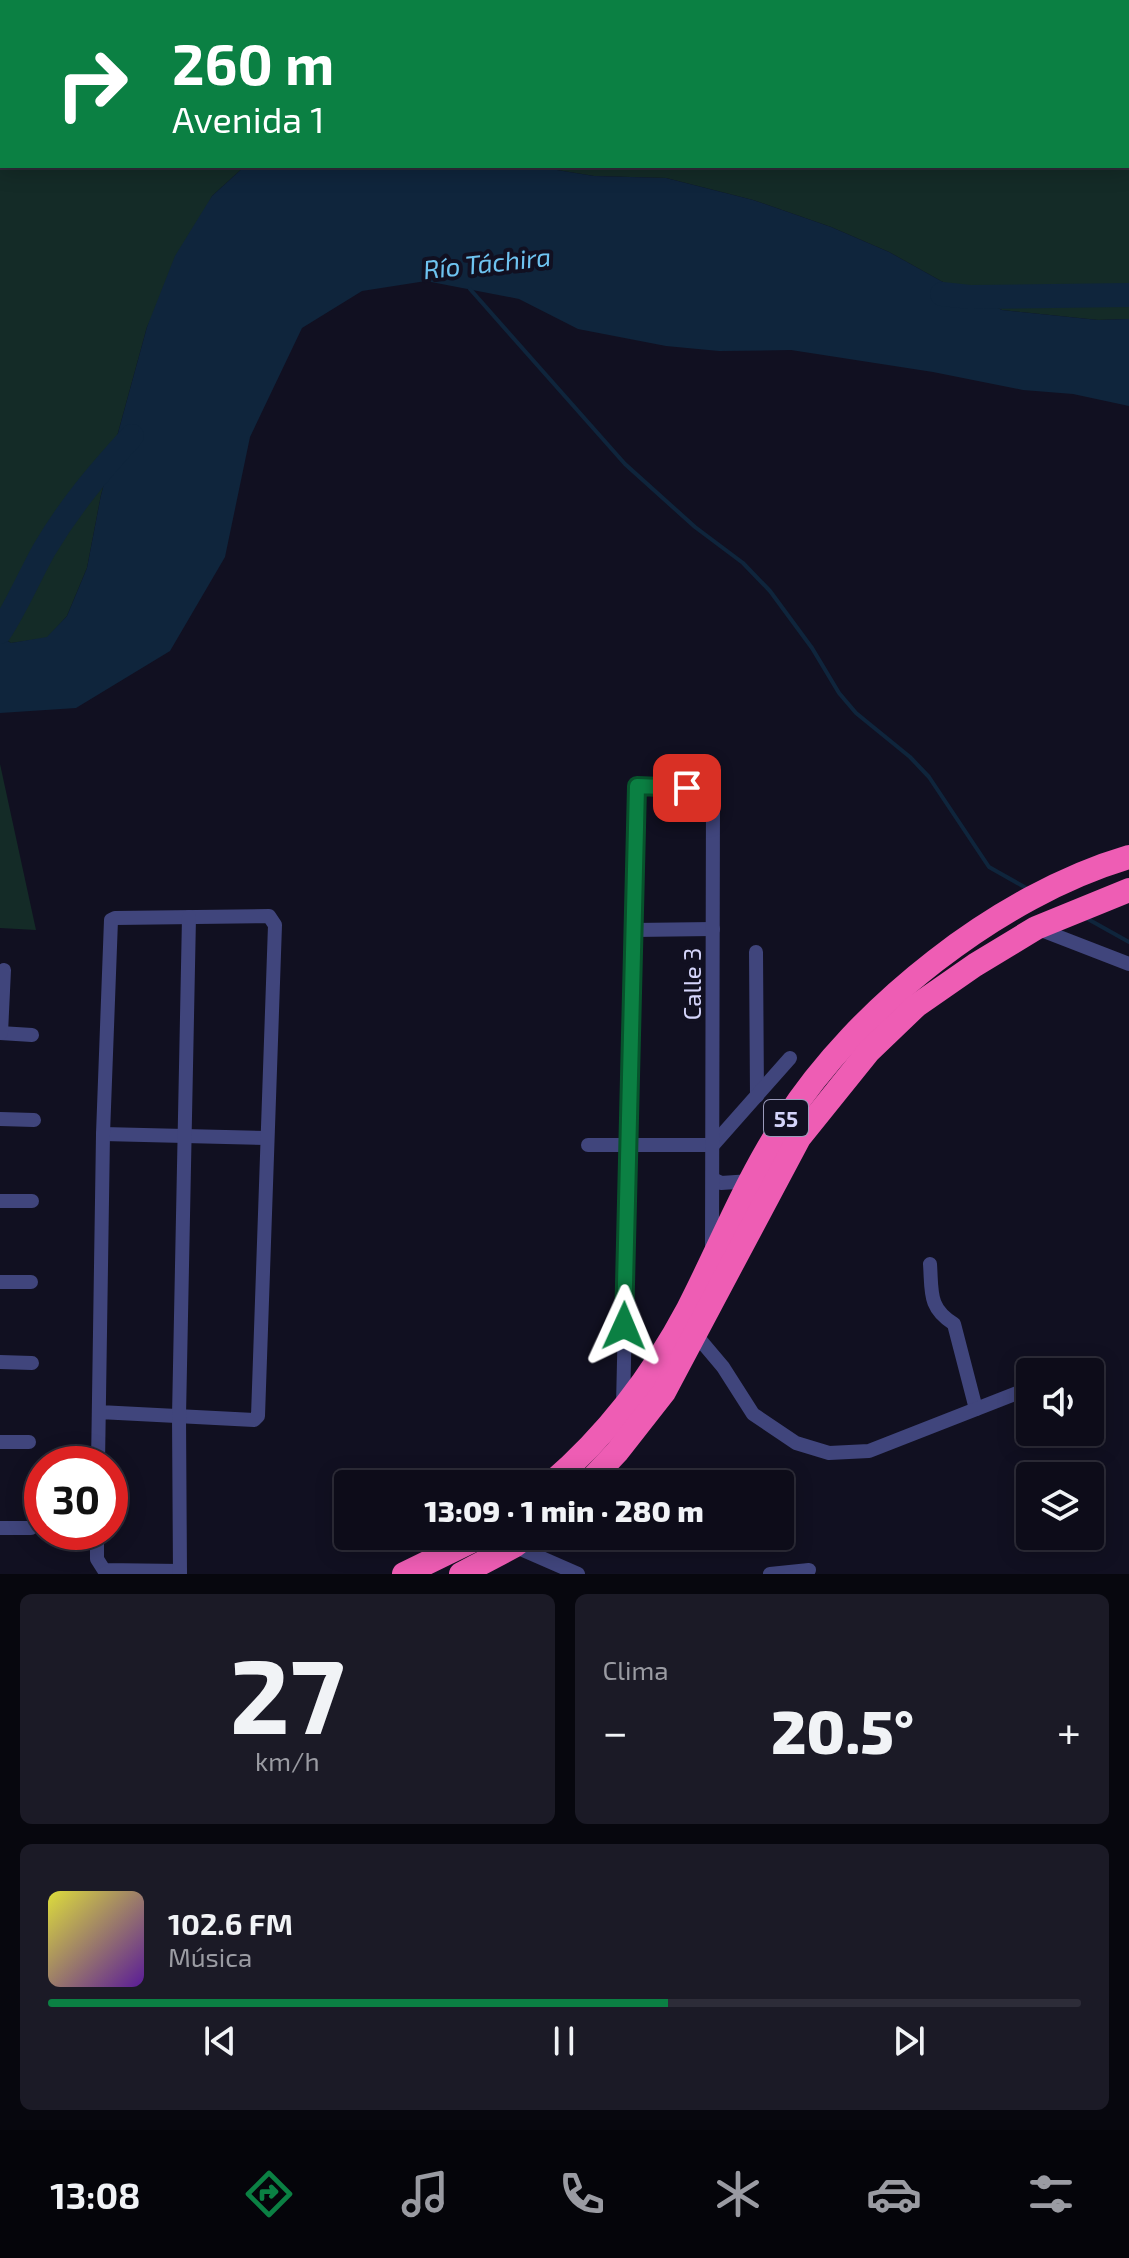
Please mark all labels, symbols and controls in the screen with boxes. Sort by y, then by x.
text: 260 m [172,29,334,96]
icon: right [40,32,144,136]
text: Avenida 1 [172,97,324,140]
water label: Río Táchira [422,240,552,284]
pin [653,754,721,822]
icon: arrive [665,766,709,810]
street label: Calle 3 [677,948,706,1020]
road number: 55 [764,1100,808,1136]
position arrow [582,1284,666,1368]
map controls [1016,1358,1104,1550]
button: sound [1016,1358,1104,1446]
speed limit sign: 30 [24,1446,128,1550]
button: layers [1016,1462,1104,1550]
text: 13:09 · 1 min · 280 m [424,1492,704,1528]
text: 27 [230,1630,345,1755]
text: Clima [603,1654,669,1685]
text: 20.5° [771,1694,914,1766]
text: − [603,1704,628,1757]
text: + [1057,1704,1081,1757]
text: km/h [255,1745,320,1776]
text: 102.6 FM [168,1905,293,1941]
text: Música [168,1941,252,1972]
icon: previous [198,2019,242,2063]
icon: pause [542,2019,586,2063]
icon: next [887,2019,931,2063]
icon: directions [241,2166,297,2222]
icon: music [397,2166,453,2222]
icon: phone [554,2166,610,2222]
icon: climate [710,2166,766,2222]
icon: car [866,2166,922,2222]
icon: filters [1023,2166,1079,2222]
text: 13:08 [50,2173,141,2216]

